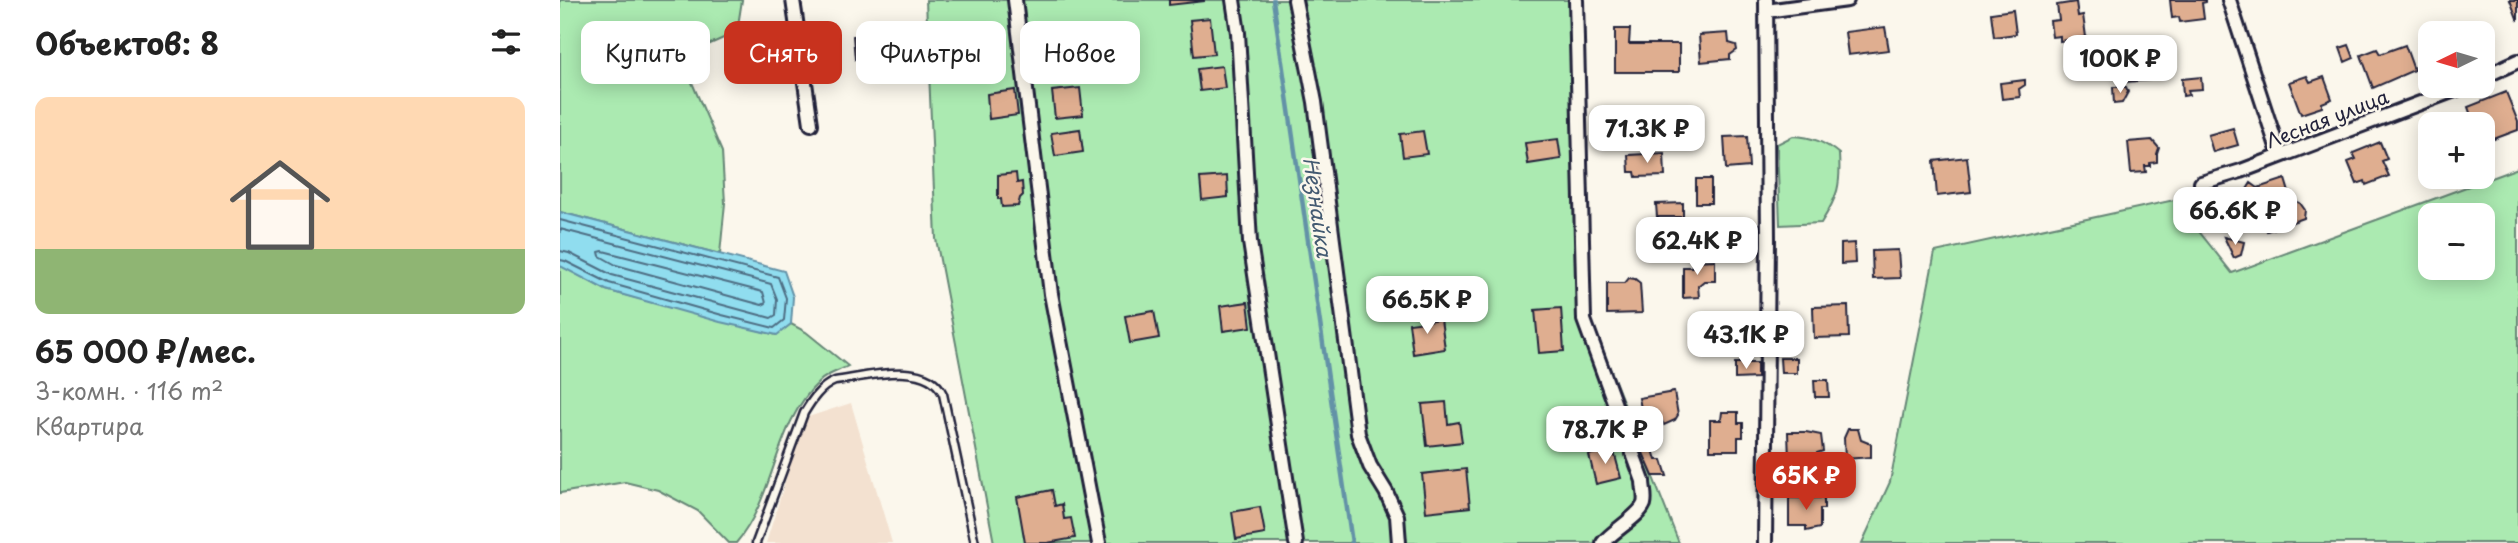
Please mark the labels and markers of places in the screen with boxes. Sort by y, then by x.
pin: 100K ₽ [2063,36,2177,95]
pin: 71.3K ₽ [1582,106,1712,165]
pin: 66.6K ₽ [2170,188,2300,247]
pin: 62.4K ₽ [1632,218,1762,277]
pin: 66.5K ₽ [1362,276,1492,336]
pin: 43.1K ₽ [1681,312,1811,371]
pin: 78.7K ₽ [1540,406,1670,466]
pin: 65K ₽ [1757,452,1855,512]

